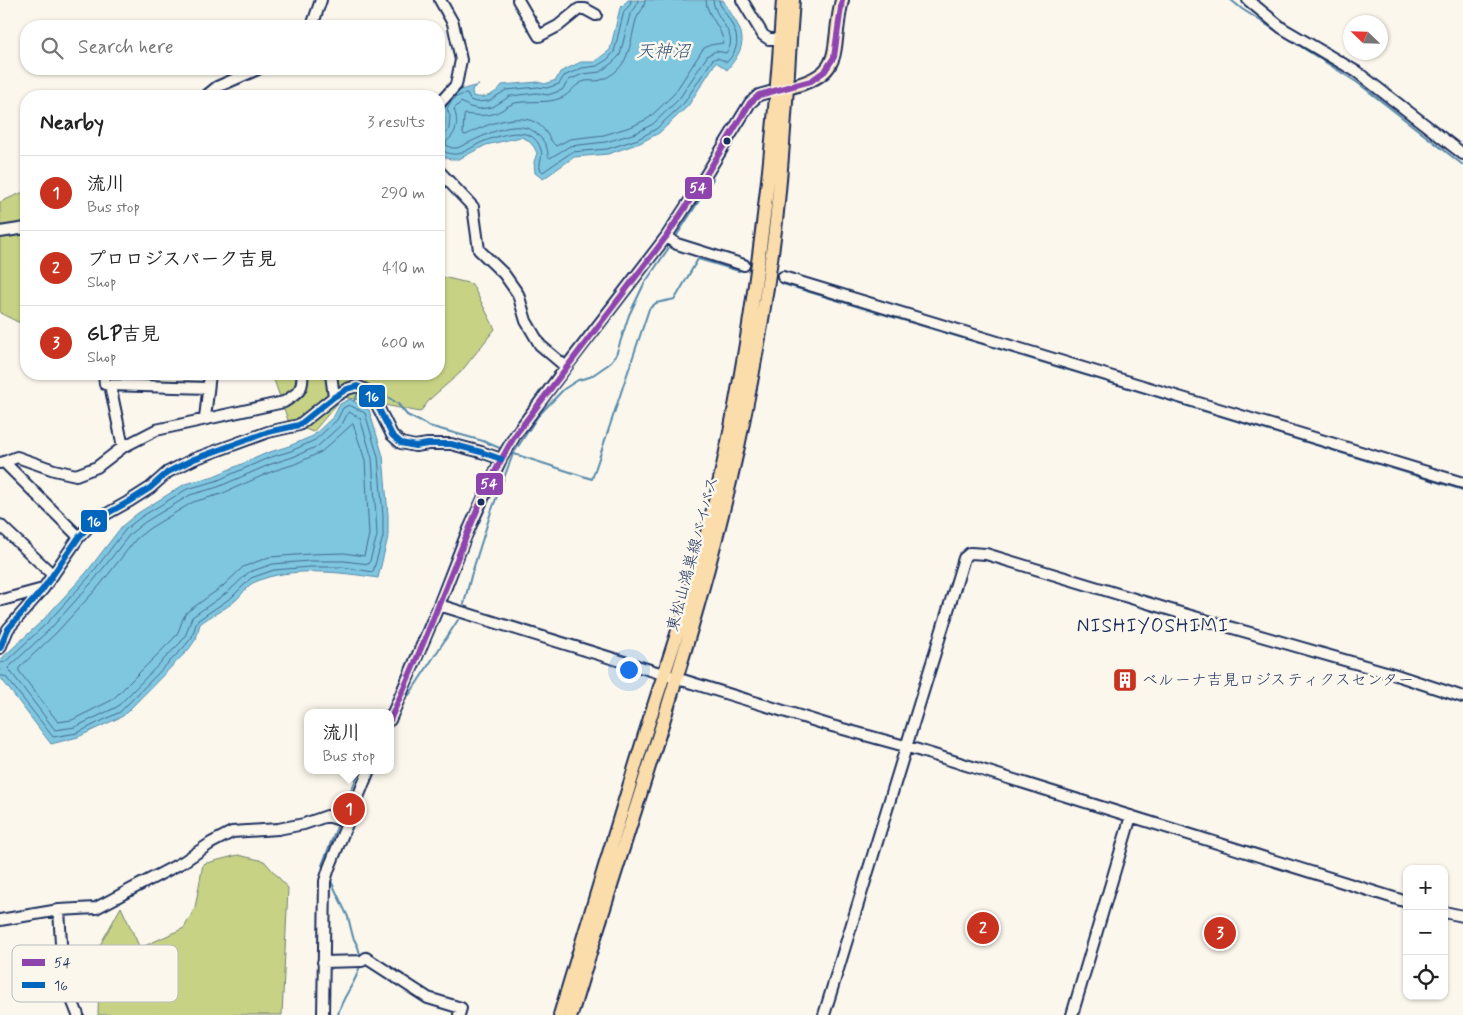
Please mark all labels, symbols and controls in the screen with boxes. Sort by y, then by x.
north arrow [1343,15,1388,60]
search box [20,20,445,75]
icon: search [38,34,66,62]
text: Search here [78,35,174,60]
water label: 天神沼 [636,40,692,64]
text: Nearby [40,109,104,137]
text: 3 results [367,112,425,133]
unlabelled marker [722,136,732,146]
text: 流川 [87,172,125,197]
line badge: 54 [684,176,713,200]
text: 54 [690,179,707,197]
text: 1 [52,183,60,204]
text: 290 m [381,183,425,204]
text: Bus stop [87,197,140,218]
text: プロロジスパーク吉見 [87,247,276,272]
text: 2 [52,258,60,279]
text: 410 m [382,258,425,279]
text: Shop [87,272,116,293]
text: GLP吉見 [87,322,160,347]
text: 3 [52,333,60,354]
text: 600 m [381,333,425,354]
text: Shop [87,347,116,368]
line badge: 16 [358,384,386,408]
text: 16 [365,388,379,406]
line badge: 54 [475,472,504,496]
street label: 東松山鴻巣線バイパス [662,474,724,634]
text: 54 [481,475,498,493]
unlabelled marker [476,497,486,507]
line badge: 16 [80,509,108,533]
text: 16 [87,513,101,531]
district label: NISHIYOSHIMI [1077,614,1229,639]
your location [616,657,642,683]
building icon: ベルーナ吉見ロジスティクスセンター [1112,667,1138,693]
place label: ベルーナ吉見ロジスティクスセンター [1142,670,1414,691]
popup [304,709,394,774]
text: 流川 [323,721,361,746]
text: Bus stop [323,746,375,767]
pin: 1 [333,790,365,828]
map controls [1403,865,1448,1000]
button: + [1403,865,1448,910]
pin: 2 [967,909,999,947]
button: − [1403,910,1448,955]
pin: 3 [1204,914,1236,952]
legend [12,945,178,1002]
text: 54 [54,954,71,972]
button: locate [1403,955,1448,1000]
text: 16 [54,977,68,995]

